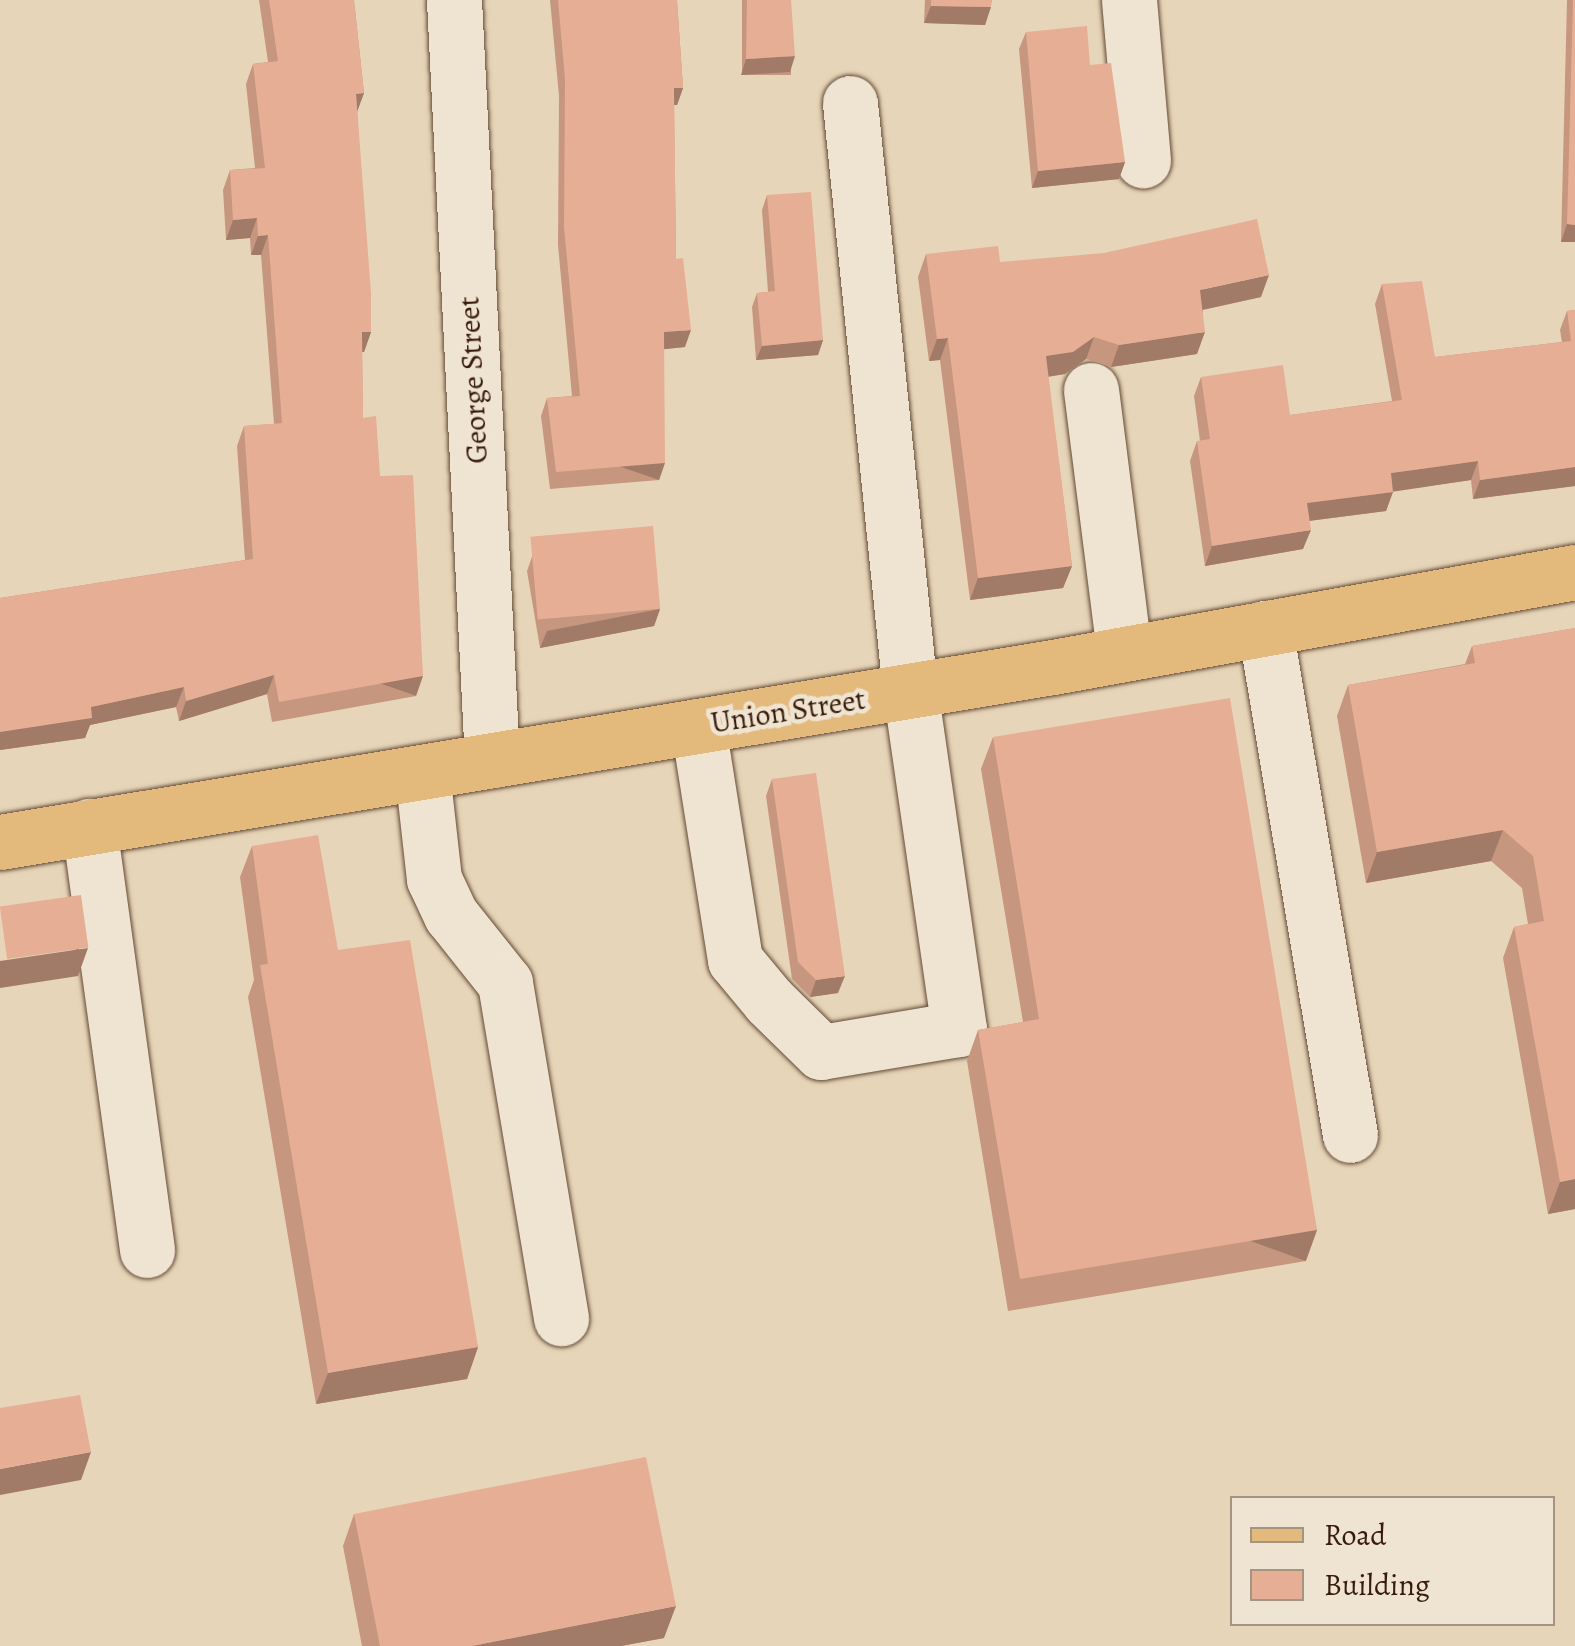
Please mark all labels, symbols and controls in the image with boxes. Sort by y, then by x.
street label: George Street [451,295,495,465]
street label: Union Street [708,681,868,741]
legend [1230,1496,1555,1626]
text: Road [1324,1515,1386,1555]
text: Building [1324,1565,1430,1605]

